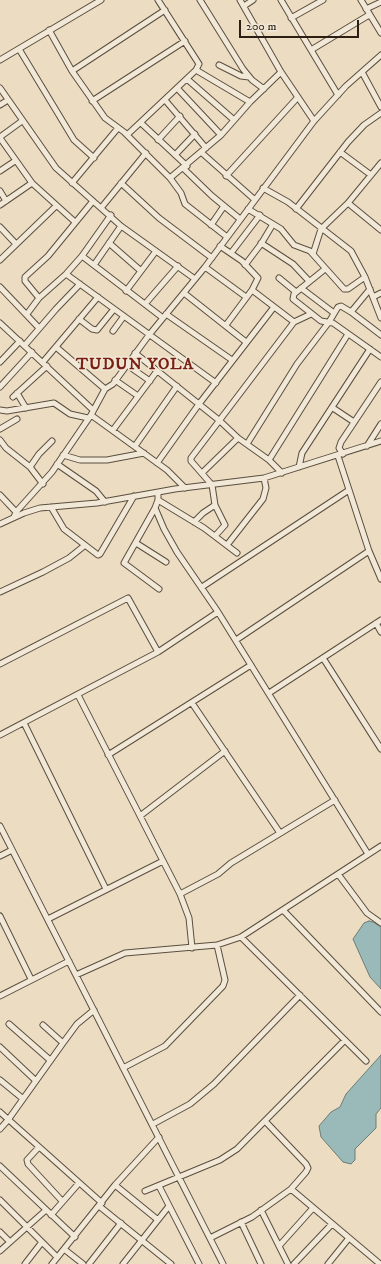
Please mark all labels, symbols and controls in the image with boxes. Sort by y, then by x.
scale bar [241,12,361,38]
text: 200 m [246,19,276,34]
district label: TUDUN YOLA [76,356,194,376]

